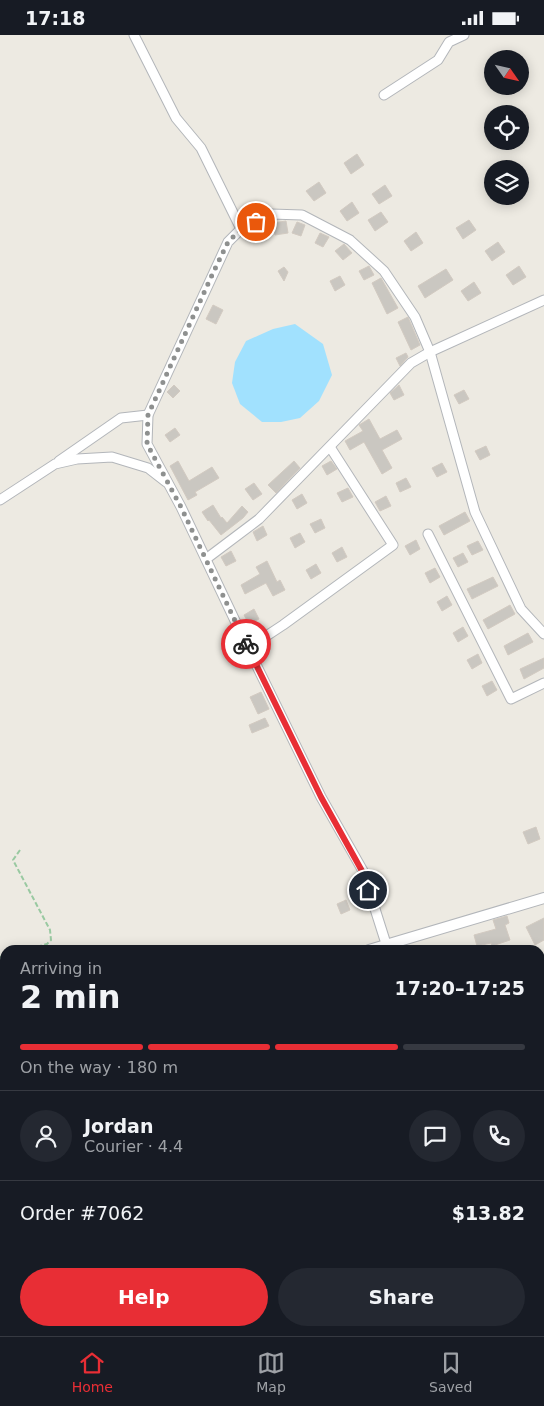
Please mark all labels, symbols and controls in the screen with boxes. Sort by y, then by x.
text: 17:18 [25,7,85,29]
north arrow [484,50,529,95]
map controls [484,50,529,205]
button: locate [484,105,529,150]
button: layers [484,160,529,205]
pin [235,201,277,243]
icon: bag [242,208,270,236]
courier [221,619,271,669]
icon: bike [232,630,260,658]
pin [347,869,389,911]
icon: home [354,876,382,904]
text: Arriving in [20,959,102,978]
text: 17:20–17:25 [395,977,525,999]
text: 2 min [20,978,121,1016]
text: On the way · 180 m [20,1058,178,1077]
button: person [20,1110,72,1162]
button: chat [409,1110,461,1162]
button: phone [473,1110,525,1162]
text: Jordan [84,1115,153,1137]
text: Courier · 4.4 [84,1137,183,1156]
text: Order #7062 [20,1202,144,1224]
text: $13.82 [452,1202,525,1224]
button: Help [20,1268,268,1326]
button: Share [278,1268,525,1326]
tab: Home [72,1349,113,1395]
tab: Map [256,1349,286,1395]
tab: Saved [429,1349,472,1395]

